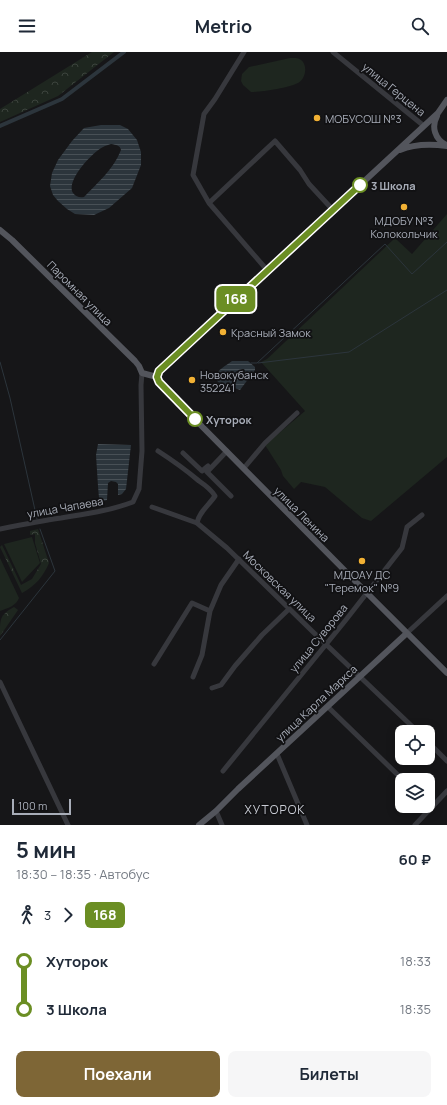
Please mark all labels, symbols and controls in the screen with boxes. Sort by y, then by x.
text: Metrio [195,14,252,38]
icon: menu [16,15,38,37]
icon: search [409,15,431,37]
street label: улица Герцена [359,59,429,119]
place label: МОБУСОШ №3 [325,111,402,126]
marker: МОБУСОШ №3 [312,113,322,123]
marker: 3 Школа [352,177,368,193]
place label: 3 Школа [371,178,416,193]
marker: МДОБУ №3 Колокольчик [399,202,409,212]
place label: МДОБУ №3 Колокольчик [370,213,438,241]
street label: Паромная улица [44,257,116,329]
line badge: 168 [213,286,259,312]
text: 168 [224,289,248,308]
place label: Красный Замок [231,325,311,340]
marker: Красный Замок [218,327,228,337]
place label: Новокубанск 352241 [200,367,269,395]
marker: Новокубанск 352241 [187,375,197,385]
marker: Хуторок [187,411,203,427]
place label: Хуторок [206,412,252,427]
street label: улица Ленина [271,483,333,545]
street label: улица Чапаева [26,493,104,521]
street label: Московская улица [240,547,320,625]
marker: МДОАУ ДС "Теремок" №9 [357,556,367,566]
place label: МДОАУ ДС "Теремок" №9 [325,567,399,595]
street label: улица Суворова [286,600,350,676]
street label: улица Карла Маркса [272,661,360,745]
map controls [395,725,435,813]
button: locate [395,725,435,765]
button: layers [395,773,435,813]
scale bar [12,797,71,816]
text: 100 m [18,798,47,813]
district label: ХУТОРОК [244,801,306,818]
text: 5 мин [16,835,76,865]
text: 60 ₽ [399,849,431,870]
text: 18:30 – 18:35 · Автобус [16,865,150,883]
icon: walk [16,904,38,926]
icon: forward [57,904,79,926]
text: 168 [93,905,117,924]
text: 3 [44,906,51,924]
text: Хуторок [46,951,108,972]
text: 18:33 [400,952,431,970]
text: 3 Школа [46,999,107,1020]
text: 18:35 [400,1000,431,1018]
button: Поехали [16,1051,220,1097]
button: Билеты [228,1051,431,1097]

